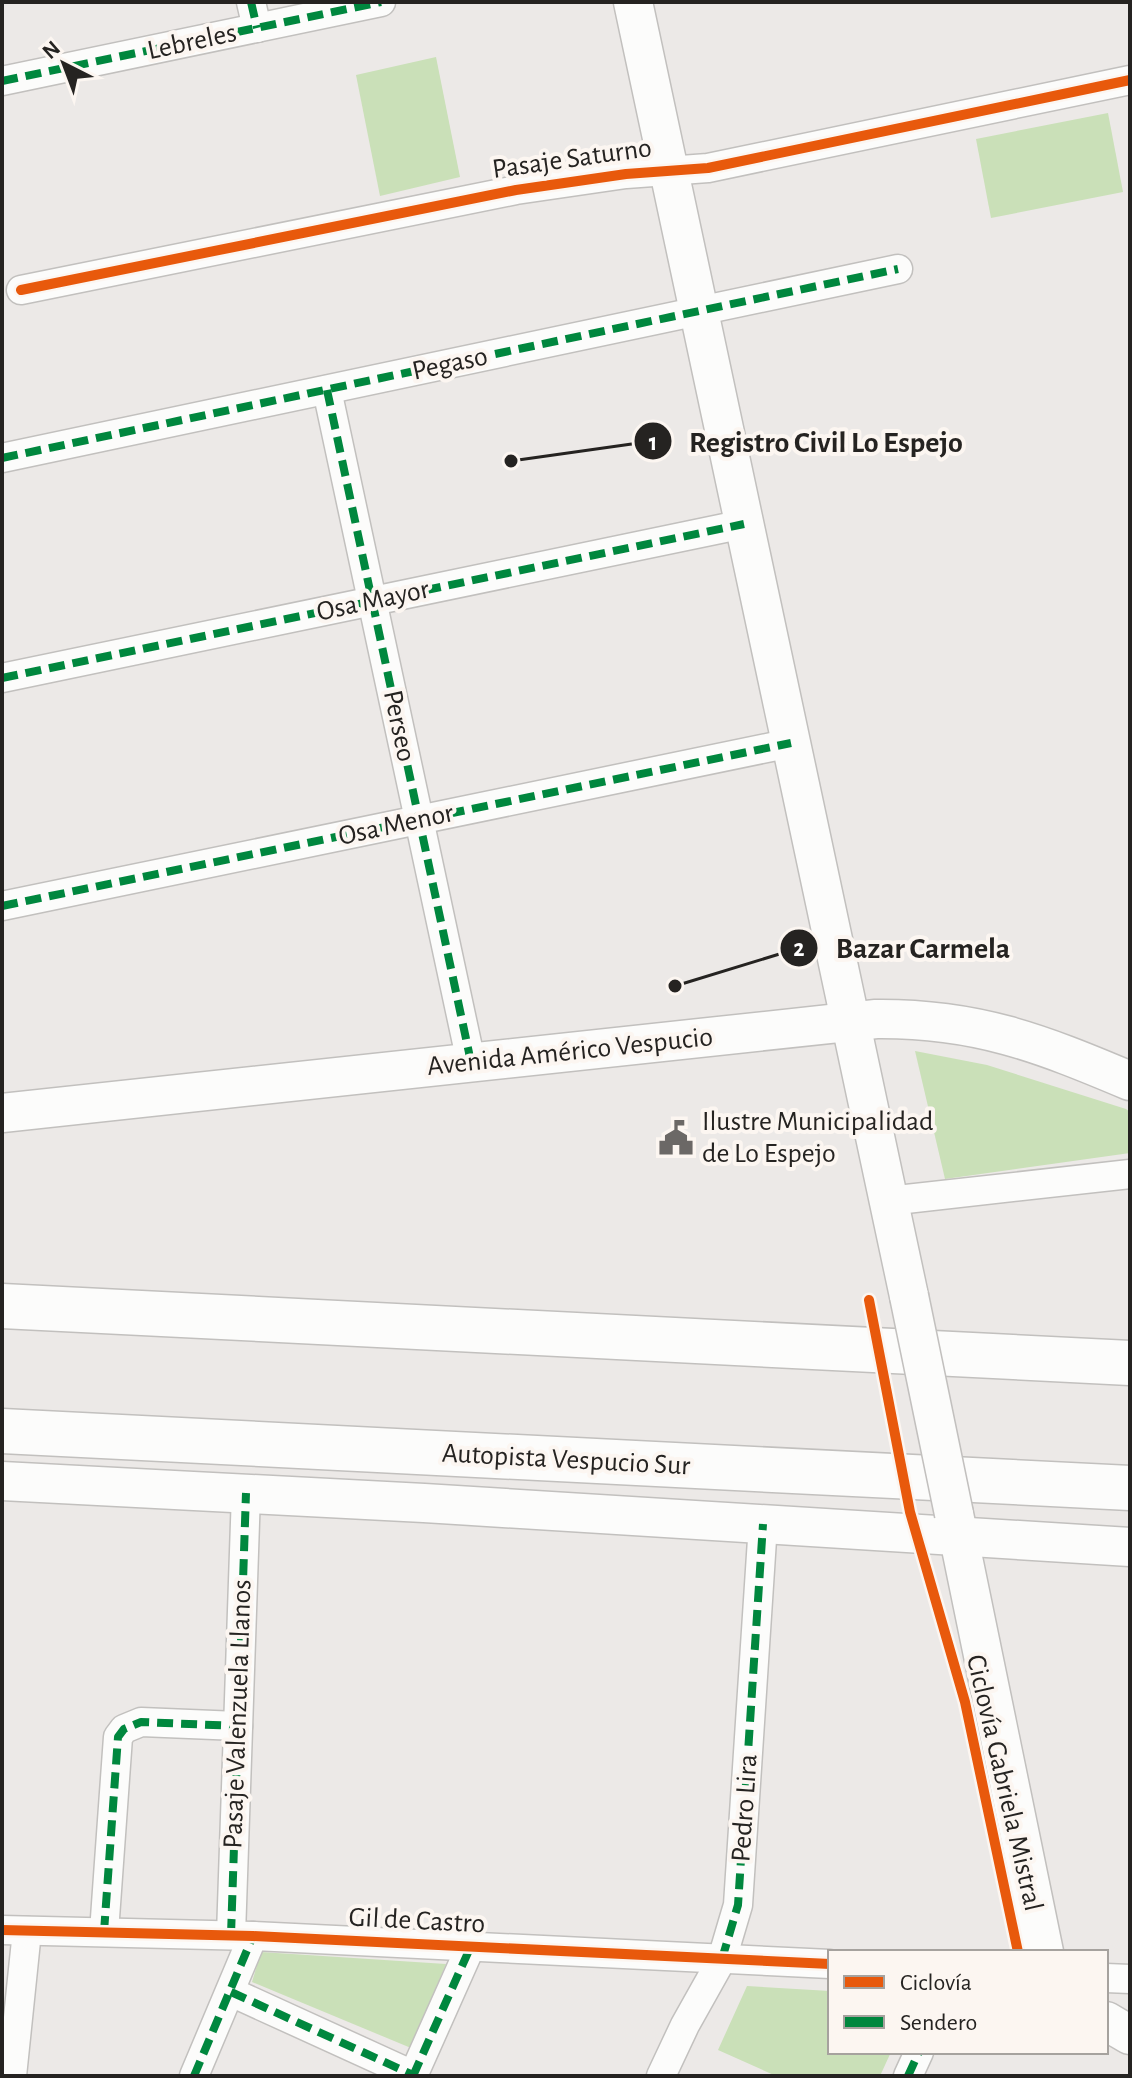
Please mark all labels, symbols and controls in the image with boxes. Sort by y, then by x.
street label: Lebreles [145,19,239,65]
north arrow [24,24,104,104]
text: N [38,37,64,63]
street label: Pasaje Saturno [490,134,654,184]
street label: Pegaso [410,342,490,386]
callout: Registro Civil Lo Espejo [633,414,979,468]
text: Registro Civil Lo Espejo [689,428,963,458]
text: 1 [649,431,657,455]
street label: Osa Mayor [314,575,432,627]
street label: Perseo [378,688,420,764]
street label: Osa Menor [336,799,456,851]
callout: Bazar Carmela [779,921,1026,975]
text: Bazar Carmela [836,934,1010,964]
text: 2 [793,937,805,961]
street label: Avenida Américo Vespucio [426,1023,714,1081]
place label: Ilustre Municipalidad de Lo Espejo [702,1108,934,1168]
public building icon: Ilustre Municipalidad de Lo Espejo [657,1119,695,1157]
street label: Autopista Vespucio Sur [441,1440,691,1480]
street label: Pasaje Valenzuela Llanos [219,1579,257,1849]
street label: Ciclovía Gabriela Mistral [961,1652,1047,1914]
street label: Pedro Lira [727,1753,763,1863]
street label: Gil de Castro [348,1903,486,1939]
legend [828,1950,1108,2054]
text: Ciclovía [900,1971,972,1995]
text: Sendero [900,2011,977,2035]

